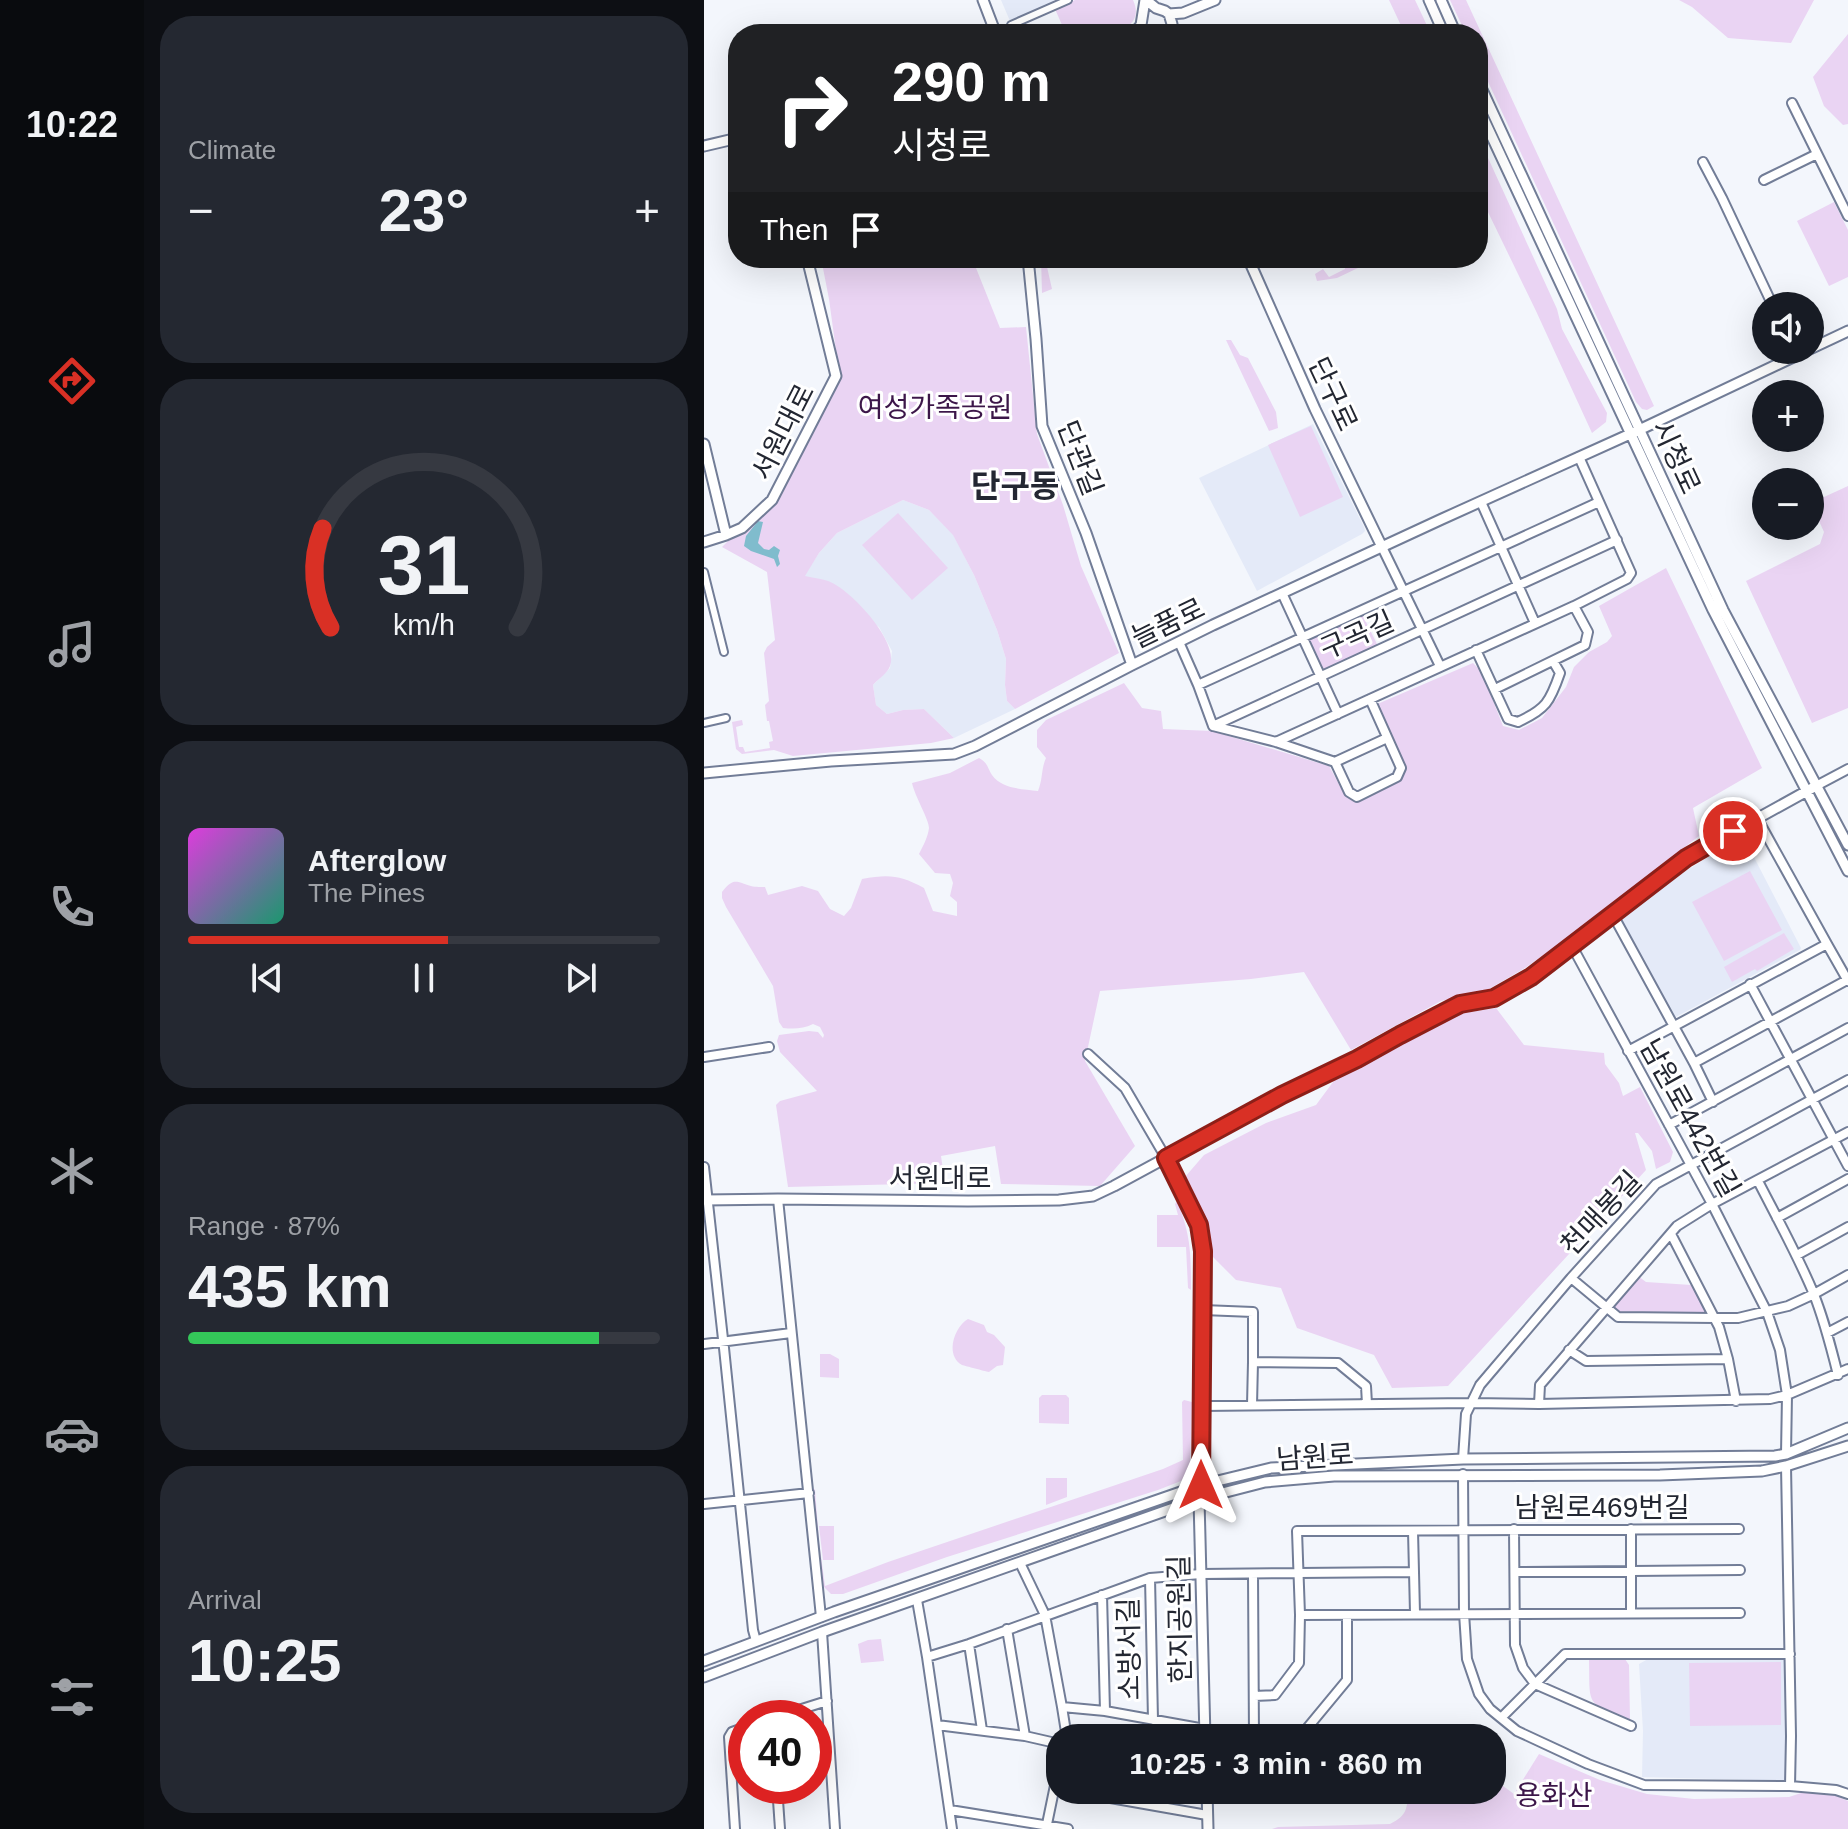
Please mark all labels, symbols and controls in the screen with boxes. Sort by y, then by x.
text: 290 m [892,50,1051,113]
icon: right [760,56,864,160]
text: 10:22 [26,104,118,145]
text: 시청로 [892,125,991,166]
text: Climate [188,135,276,165]
text: 23° [379,177,469,244]
text: − [188,186,214,235]
text: + [634,186,660,235]
icon: arrive [844,208,888,252]
text: Then [760,213,828,246]
map controls [1752,292,1824,540]
button: sound [1752,292,1824,364]
street label: 단구로 [1303,352,1363,436]
icon: directions [44,353,100,409]
street label: 서원대로 [746,379,820,485]
button: + [1752,380,1824,452]
park label: 여성가족공원 [858,392,1012,423]
street label: 시청로 [1646,415,1706,499]
street label: 단관길 [1052,416,1108,500]
district label: 단구동 [971,468,1059,504]
button: − [1752,468,1824,540]
text: 31 [378,518,470,611]
street label: 늘품로 [1126,592,1210,654]
street label: 구곡길 [1315,605,1399,665]
text: km/h [393,609,455,641]
icon: music [44,616,100,672]
pin [1699,797,1767,865]
icon: arrive [1711,809,1755,853]
text: Afterglow [308,844,446,877]
text: The Pines [308,878,425,908]
icon: phone [44,879,100,935]
icon: previous [245,956,289,1000]
icon: pause [402,956,446,1000]
icon: next [559,956,603,1000]
street label: 남원로442번길 [1634,1034,1746,1202]
icon: climate [44,1143,100,1199]
street label: 서원대로 [888,1163,992,1194]
street label: 천매봉길 [1555,1165,1647,1261]
text: Range · 87% [188,1211,340,1241]
text: 435 km [188,1253,392,1320]
icon: car [44,1406,100,1462]
street label: 남원로 [1275,1439,1355,1475]
position arrow [1159,1443,1243,1527]
street label: 남원로469번길 [1514,1492,1690,1523]
street label: 한지공원길 [1163,1554,1197,1684]
text: Arrival [188,1585,262,1615]
street label: 소방서길 [1113,1597,1145,1701]
text: 10:25 [188,1627,341,1694]
icon: filters [44,1669,100,1725]
speed limit sign: 40 [728,1700,832,1804]
text: 10:25 · 3 min · 860 m [1129,1747,1423,1780]
park label: 용화산 [1515,1780,1593,1811]

